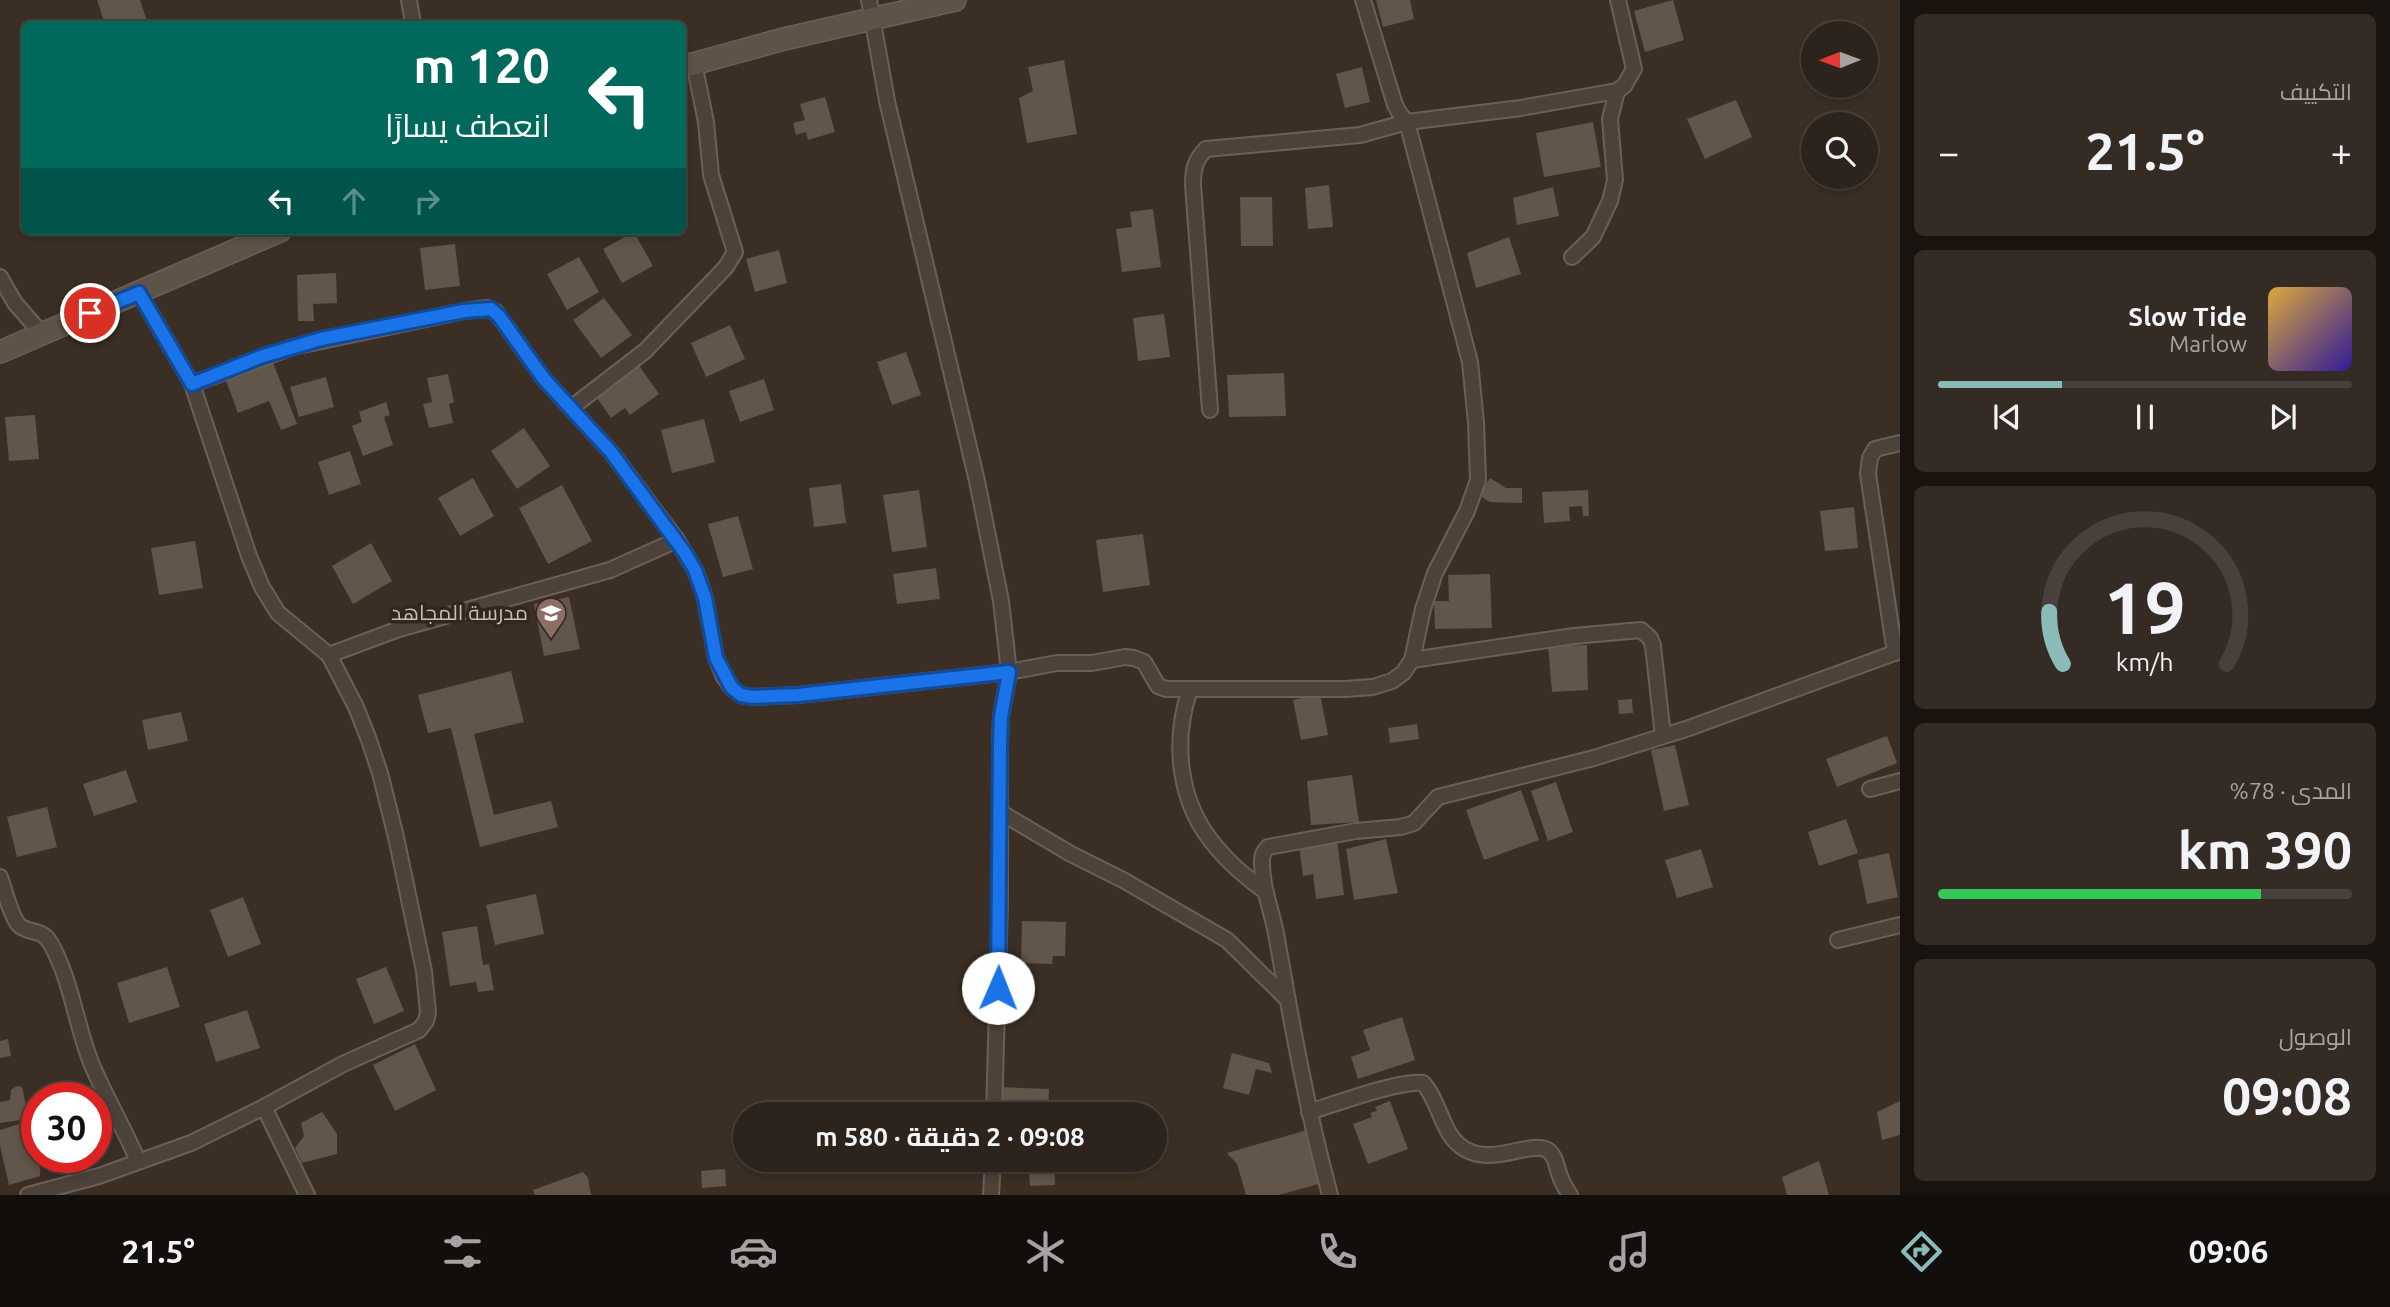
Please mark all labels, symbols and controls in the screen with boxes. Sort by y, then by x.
north arrow [1801,21,1878,98]
map controls [1801,21,1878,189]
text: 120 m [413,37,550,92]
icon: left [574,49,665,140]
text: التكييف [2280,79,2352,104]
text: انعطف يسارًا [385,107,550,143]
button: search [1801,112,1878,189]
text: 21.5° [2085,122,2205,180]
text: − [1938,131,1959,173]
text: + [2331,131,2352,173]
icon: left [262,182,300,220]
icon: ahead [335,182,373,220]
icon: right [408,182,446,220]
pin [60,283,120,343]
icon: arrive [71,294,109,332]
text: Slow Tide [2128,302,2247,331]
text: Marlow [2169,331,2247,356]
icon: previous [1988,398,2026,436]
icon: pause [2126,398,2164,436]
icon: next [2264,398,2302,436]
text: 19 [2104,566,2186,648]
school or university icon: مدرسة المجاهد [534,596,568,640]
place label: مدرسة المجاهد [391,600,528,625]
text: km/h [2116,647,2174,675]
text: المدى · 78% [2230,778,2352,803]
text: 390 km [2178,821,2352,879]
position arrow [961,951,1035,1025]
text: الوصول [2279,1024,2352,1049]
text: 09:08 [2222,1067,2352,1125]
speed limit sign: 30 [21,1082,112,1173]
text: 09:08 · 2 دقيقة · 580 m [815,1122,1085,1151]
icon: filters [438,1227,487,1276]
icon: car [729,1227,778,1276]
icon: climate [1021,1227,1070,1276]
icon: phone [1313,1227,1362,1276]
icon: music [1605,1227,1654,1276]
icon: directions [1897,1227,1946,1276]
text: 21.5° [122,1233,195,1269]
text: 09:06 [2189,1233,2269,1269]

